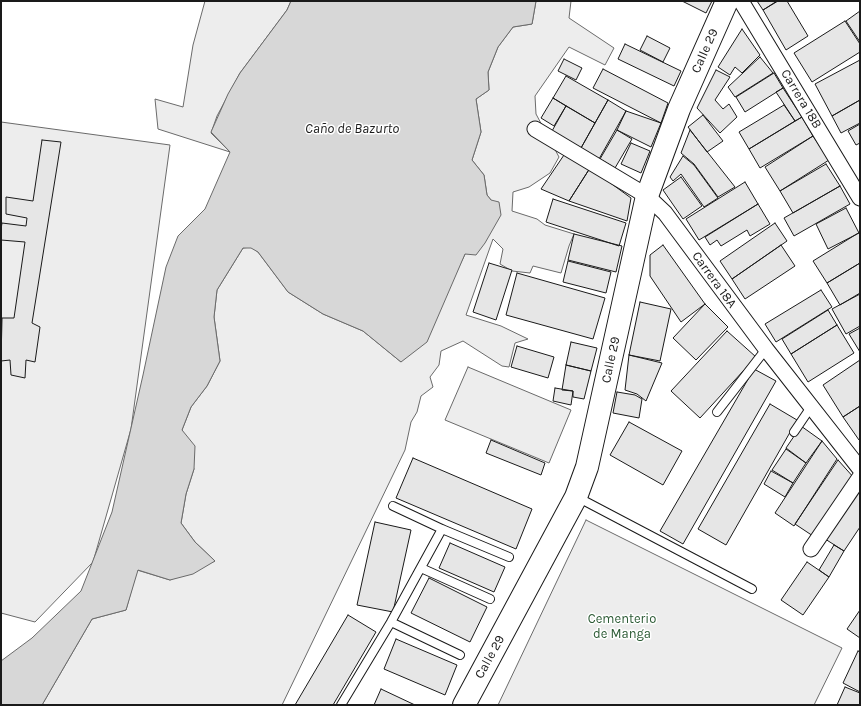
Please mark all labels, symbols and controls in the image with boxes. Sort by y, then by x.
street label: Calle 29 [688,26,722,76]
street label: Carrera 18B [777,66,825,132]
water label: Caño de Bazurto [305,121,399,137]
street label: Carrera 18A [688,249,740,311]
street label: Calle 29 [598,335,624,385]
park label: Cementerio de Manga [588,611,656,642]
street label: Calle 29 [472,633,508,681]

